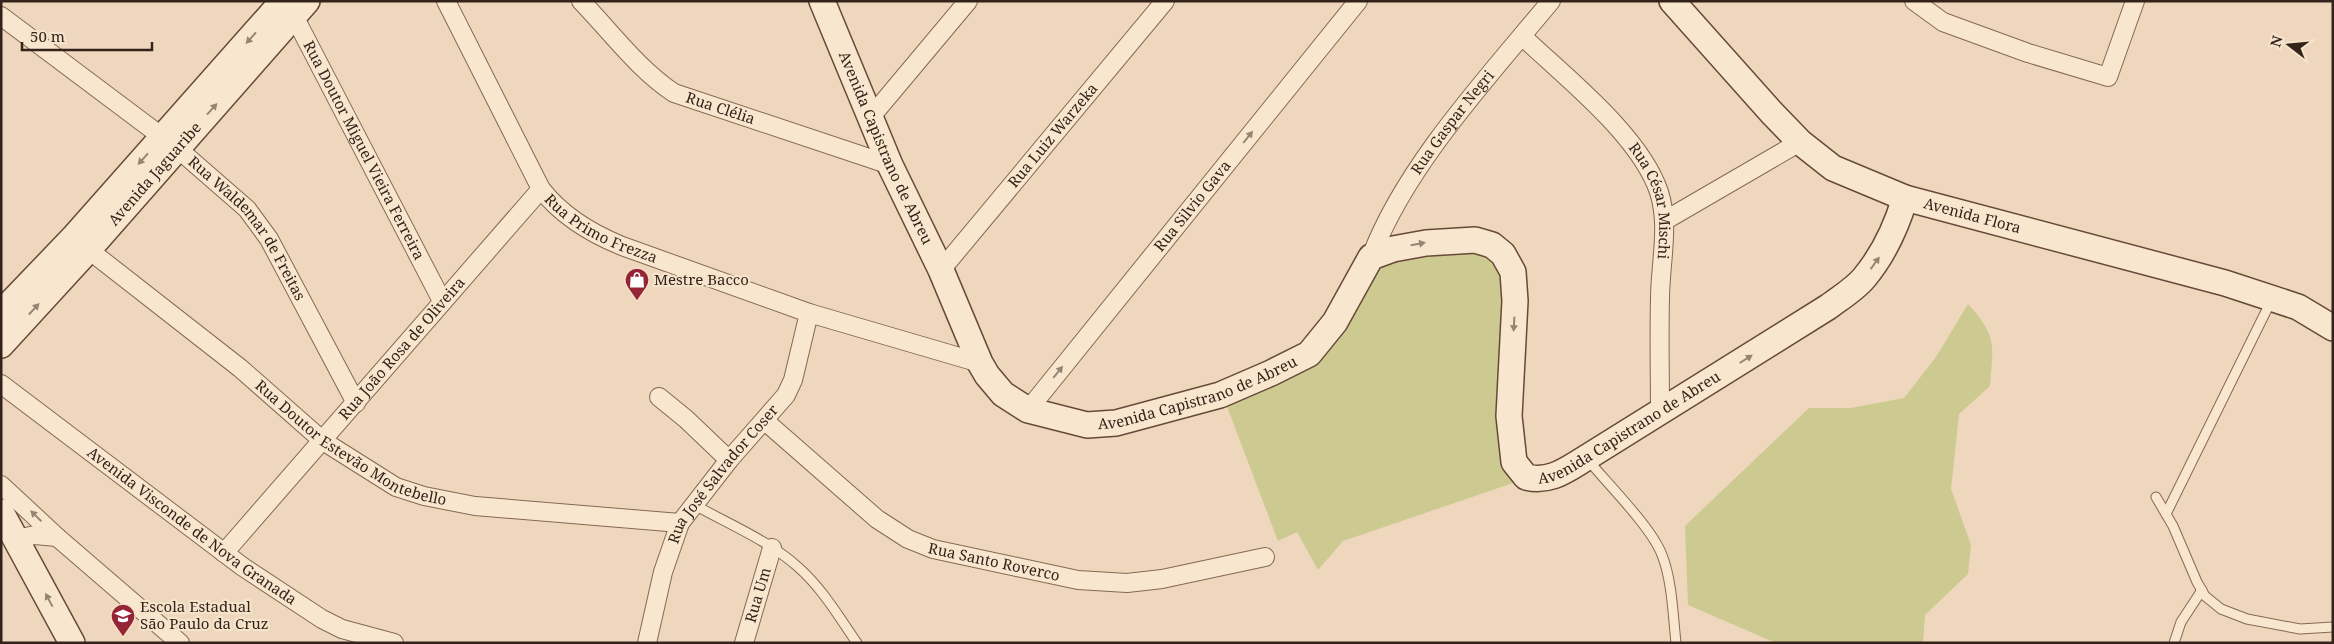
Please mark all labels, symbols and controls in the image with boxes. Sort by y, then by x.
scale bar [22,20,152,52]
north arrow [2264,20,2314,70]
text: 50 m [30,26,65,46]
one-way arrow [245,31,257,43]
text: N [2265,33,2287,49]
street label: Rua Doutor Miguel Vieira Ferreira [299,37,430,263]
street label: Avenida Capistrano de Abreu [835,48,938,248]
street label: Rua Gaspar Negri [1406,65,1498,178]
street label: Rua Luiz Warzeka [1003,78,1102,191]
street label: Rua Clélia [684,87,758,128]
one-way arrow [206,103,218,115]
street label: Avenida Jaguaribe [103,117,205,229]
one-way arrow [1243,130,1254,143]
street label: Rua César Mischi [1625,138,1675,260]
street label: Rua Waldemar de Freitas [184,151,311,304]
one-way arrow [137,153,149,165]
street label: Rua Silvio Gava [1149,156,1235,255]
street label: Rua Primo Frezza [541,189,660,267]
street label: Avenida Flora [1922,192,2023,237]
one-way arrow [1410,240,1426,248]
one-way arrow [1870,256,1880,269]
shop icon: Mestre Bacco [624,267,650,301]
place label: Mestre Bacco [654,269,749,289]
street label: Rua João Rosa de Oliveira [334,272,469,424]
one-way arrow [28,303,40,315]
one-way arrow [1509,316,1517,332]
street label: Avenida Capistrano de Abreu [1097,350,1300,433]
one-way arrow [1739,354,1753,364]
one-way arrow [1053,366,1064,379]
street label: Avenida Capistrano de Abreu [1537,366,1724,488]
street label: Rua Doutor Estevão Montebello [251,375,448,509]
street label: Rua José Salvador Coser [663,400,782,546]
street label: Avenida Visconde de Nova Granada [84,442,301,609]
one-way arrow [30,510,42,522]
street label: Rua Santo Roverco [926,537,1062,585]
street label: Rua Um [740,565,775,625]
one-way arrow [44,593,53,607]
place label: Escola Estadual São Paulo da Cruz [140,596,268,633]
school or university icon: Escola Estadual São Paulo da Cruz [110,603,136,637]

